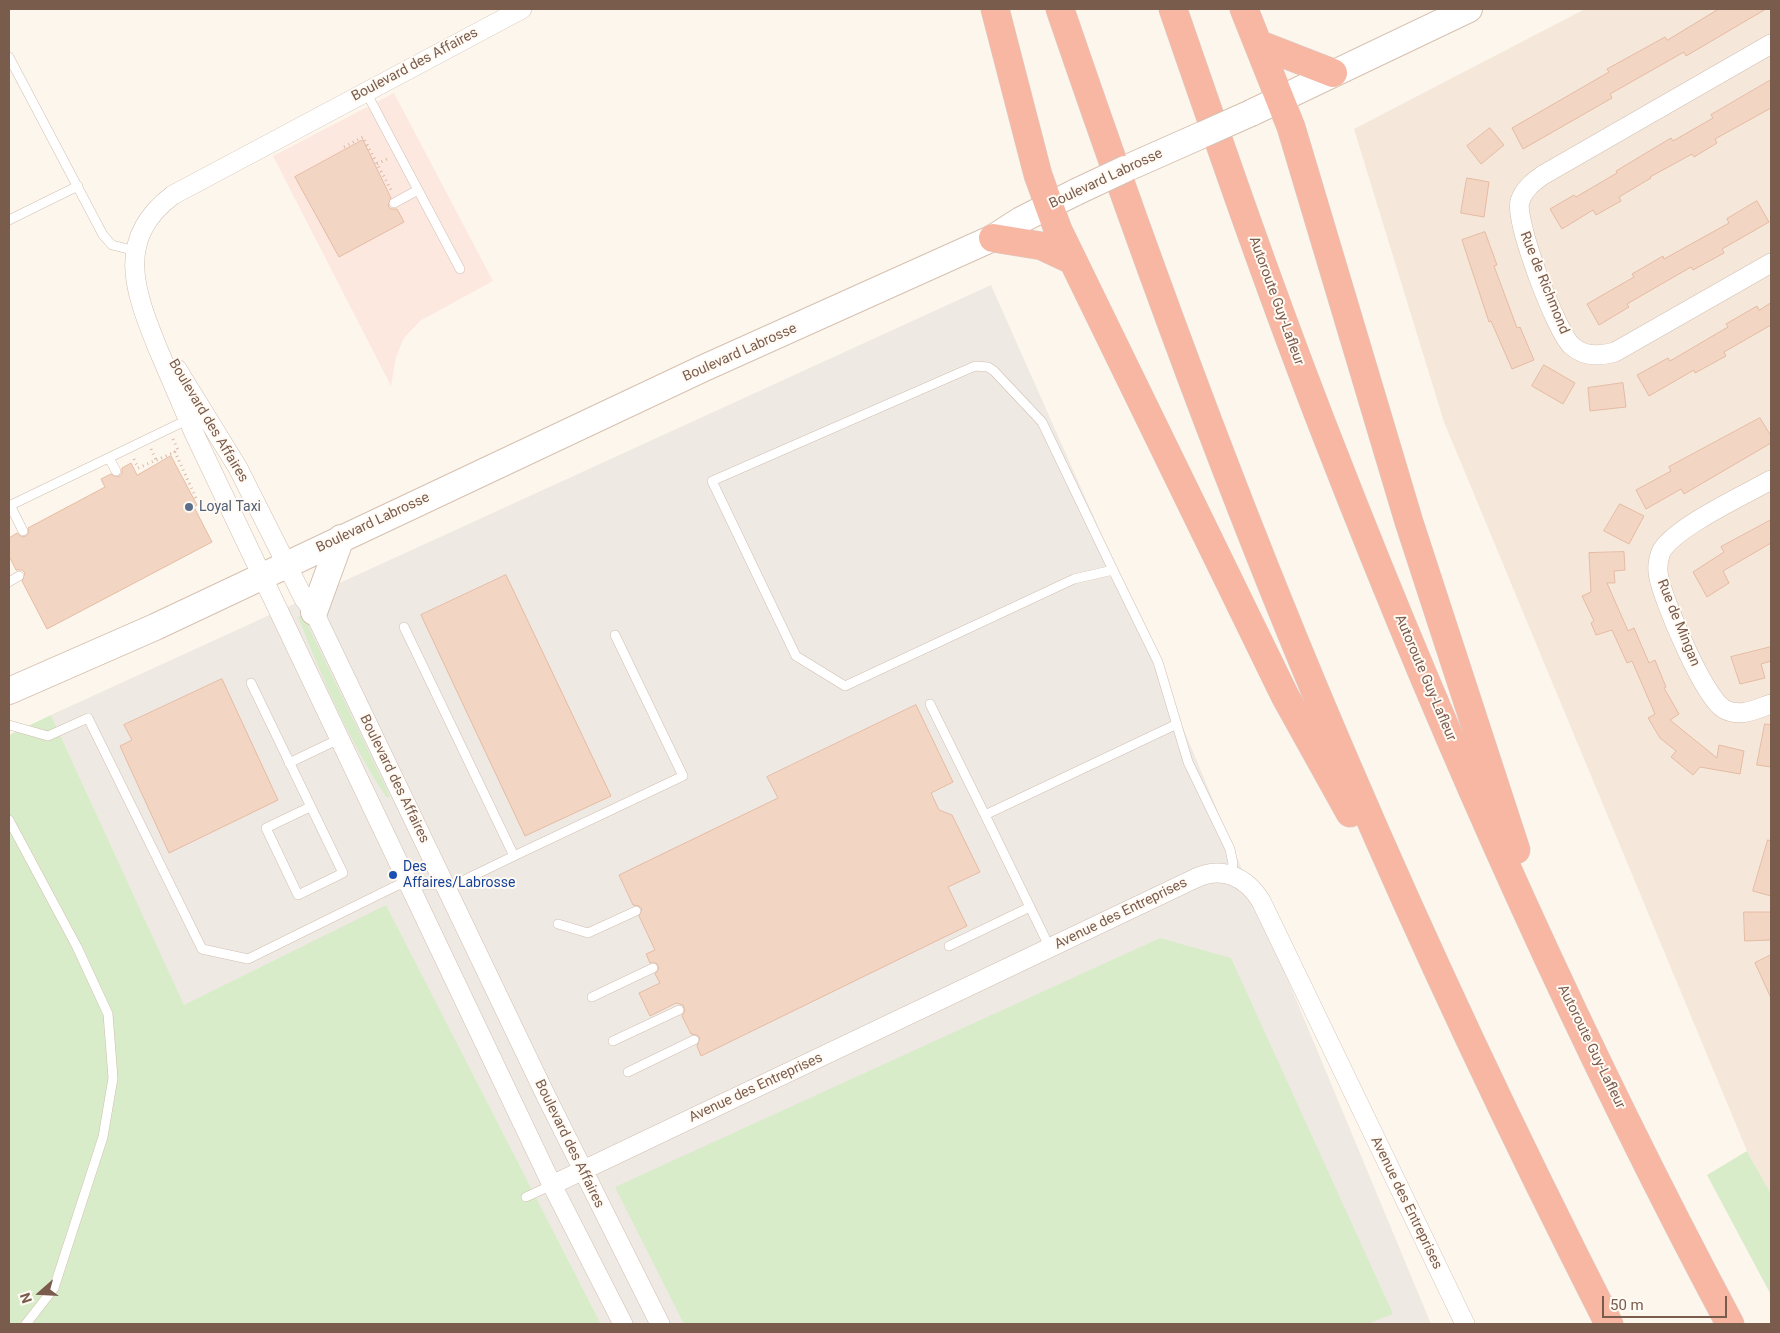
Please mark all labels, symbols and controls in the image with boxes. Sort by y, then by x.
street label: Boulevard des Affaires [349,25,481,105]
street label: Boulevard Labrosse [1047,145,1165,213]
street label: Rue de Richmond [1516,229,1572,337]
street label: Autoroute Guy-Lafleur [1245,234,1307,368]
street label: Boulevard Labrosse [680,320,800,386]
street label: Boulevard des Affaires [165,356,251,486]
street label: Boulevard Labrosse [314,489,432,557]
place label: Loyal Taxi [199,499,261,515]
marker: Loyal Taxi [183,501,195,513]
street label: Rue de Mingan [1653,577,1703,669]
street label: Autoroute Guy-Lafleur [1391,612,1459,744]
street label: Boulevard des Affaires [356,712,432,846]
place label: Des Affaires/Labrosse [403,859,515,892]
marker: Des Affaires/Labrosse [387,869,399,881]
street label: Avenue des Entreprises [1052,875,1190,953]
street label: Autoroute Guy-Lafleur [1554,982,1628,1112]
street label: Avenue des Entreprises [687,1050,825,1126]
street label: Boulevard des Affaires [531,1077,607,1211]
street label: Avenue des Entreprises [1367,1134,1445,1272]
north arrow [15,1268,65,1318]
scale bar [1605,1286,1730,1318]
text: N [17,1291,35,1305]
text: 50 m [1610,1296,1644,1314]

